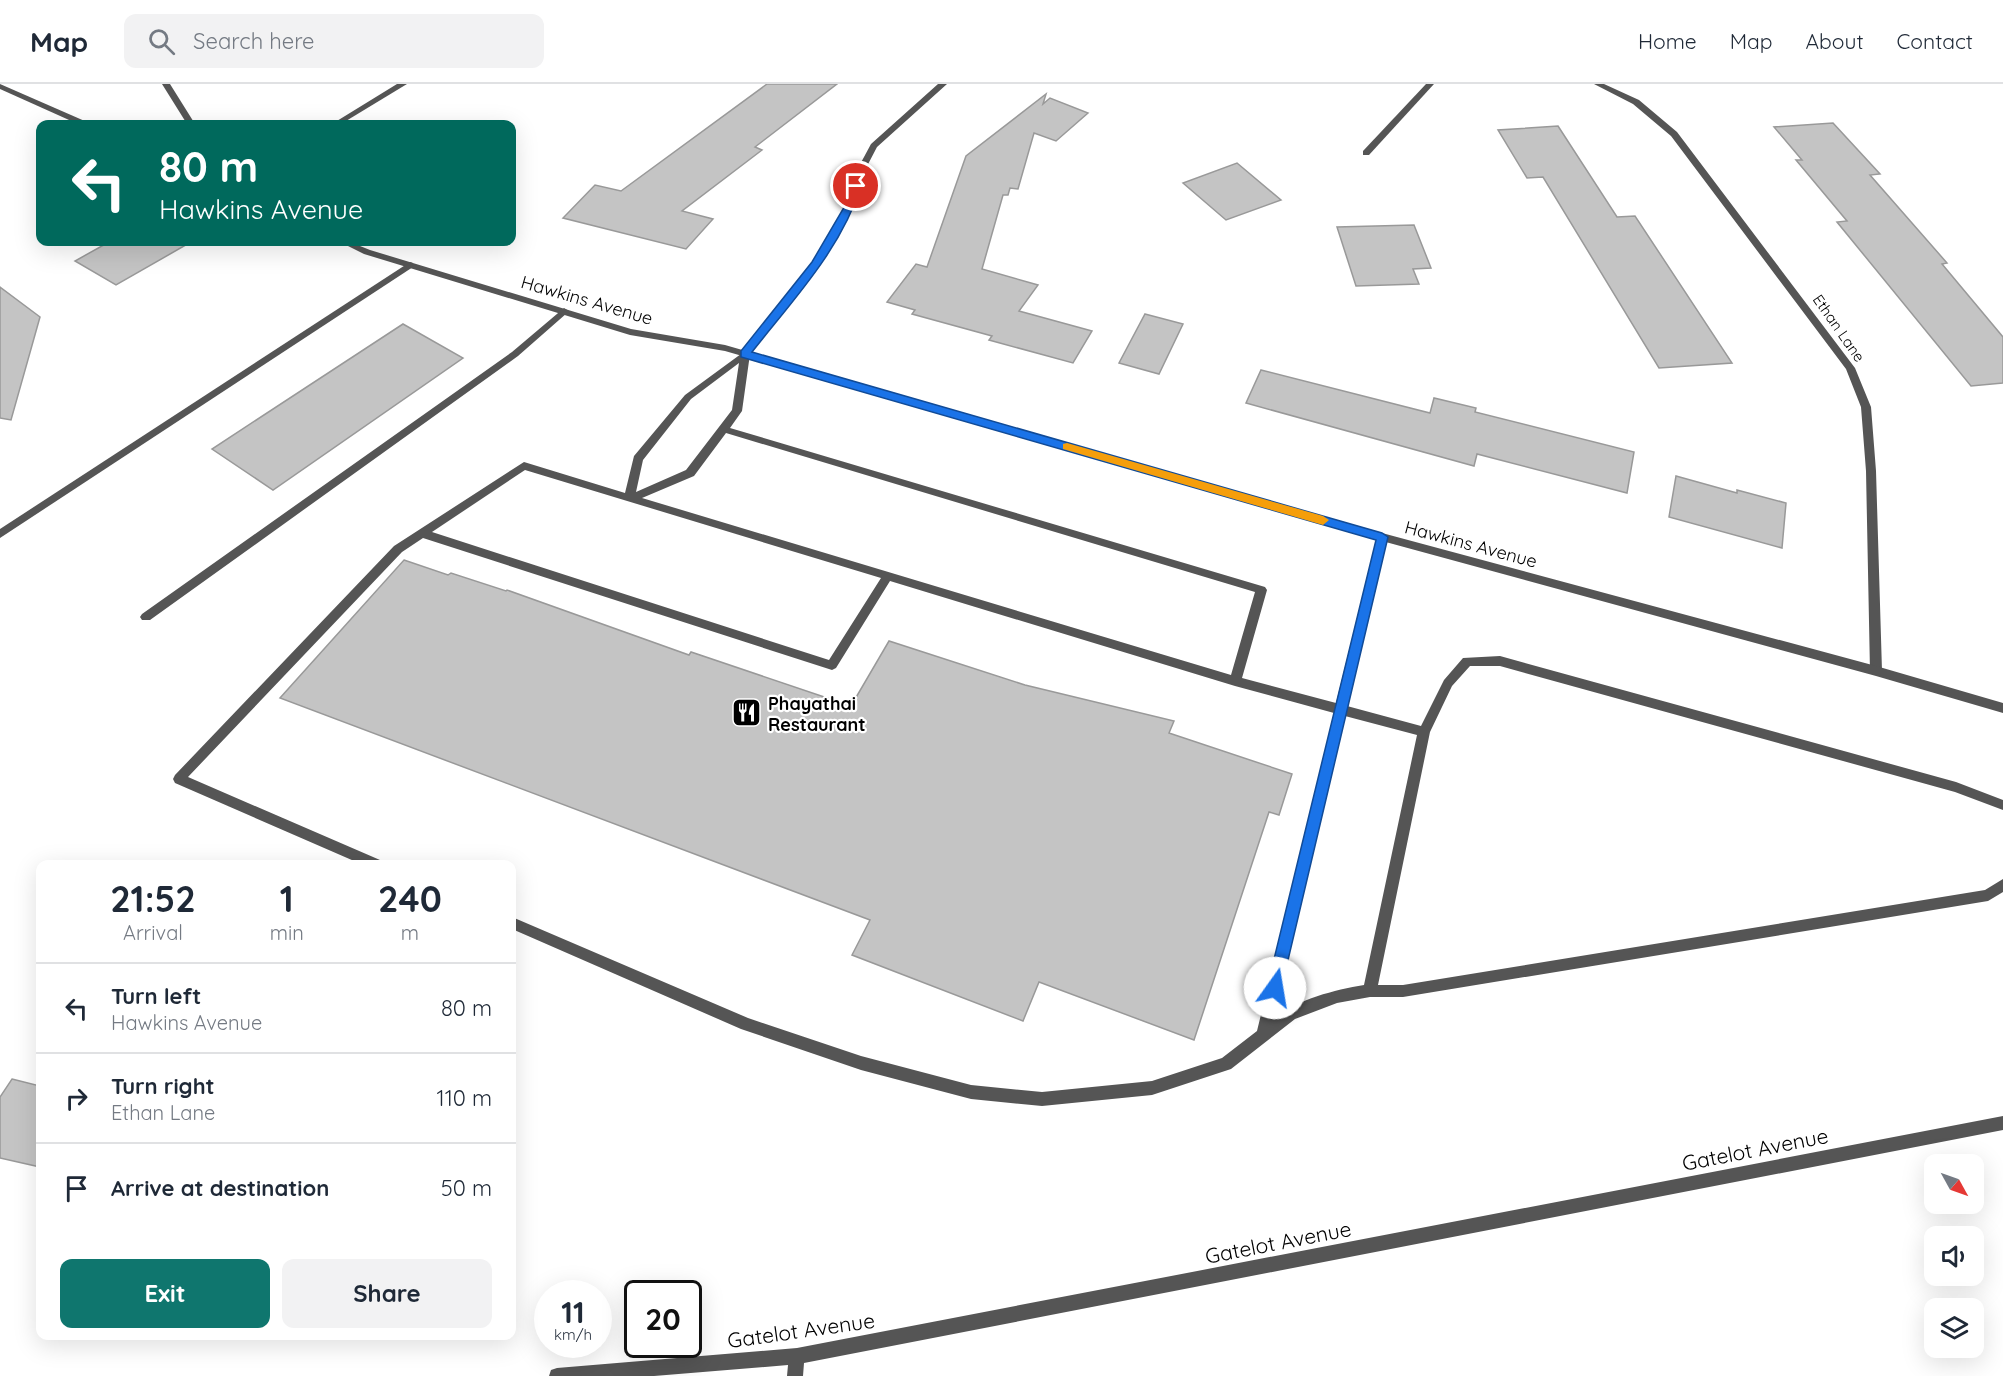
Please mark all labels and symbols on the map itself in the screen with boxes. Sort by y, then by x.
pin [830,160,881,211]
street label: Hawkins Avenue [518,270,656,330]
street label: Ethan Lane [1809,291,1869,365]
street label: Hawkins Avenue [1402,515,1540,573]
place label: Phayathai Restaurant [768,692,866,736]
restaurant icon: Phayathai Restaurant [731,697,763,729]
position arrow [1243,956,1307,1020]
street label: Gatelot Avenue [1680,1122,1830,1176]
north arrow [1924,1154,1984,1214]
street label: Gatelot Avenue [1203,1215,1353,1269]
speed limit sign: 20 [624,1280,702,1358]
street label: Gatelot Avenue [726,1307,876,1353]

